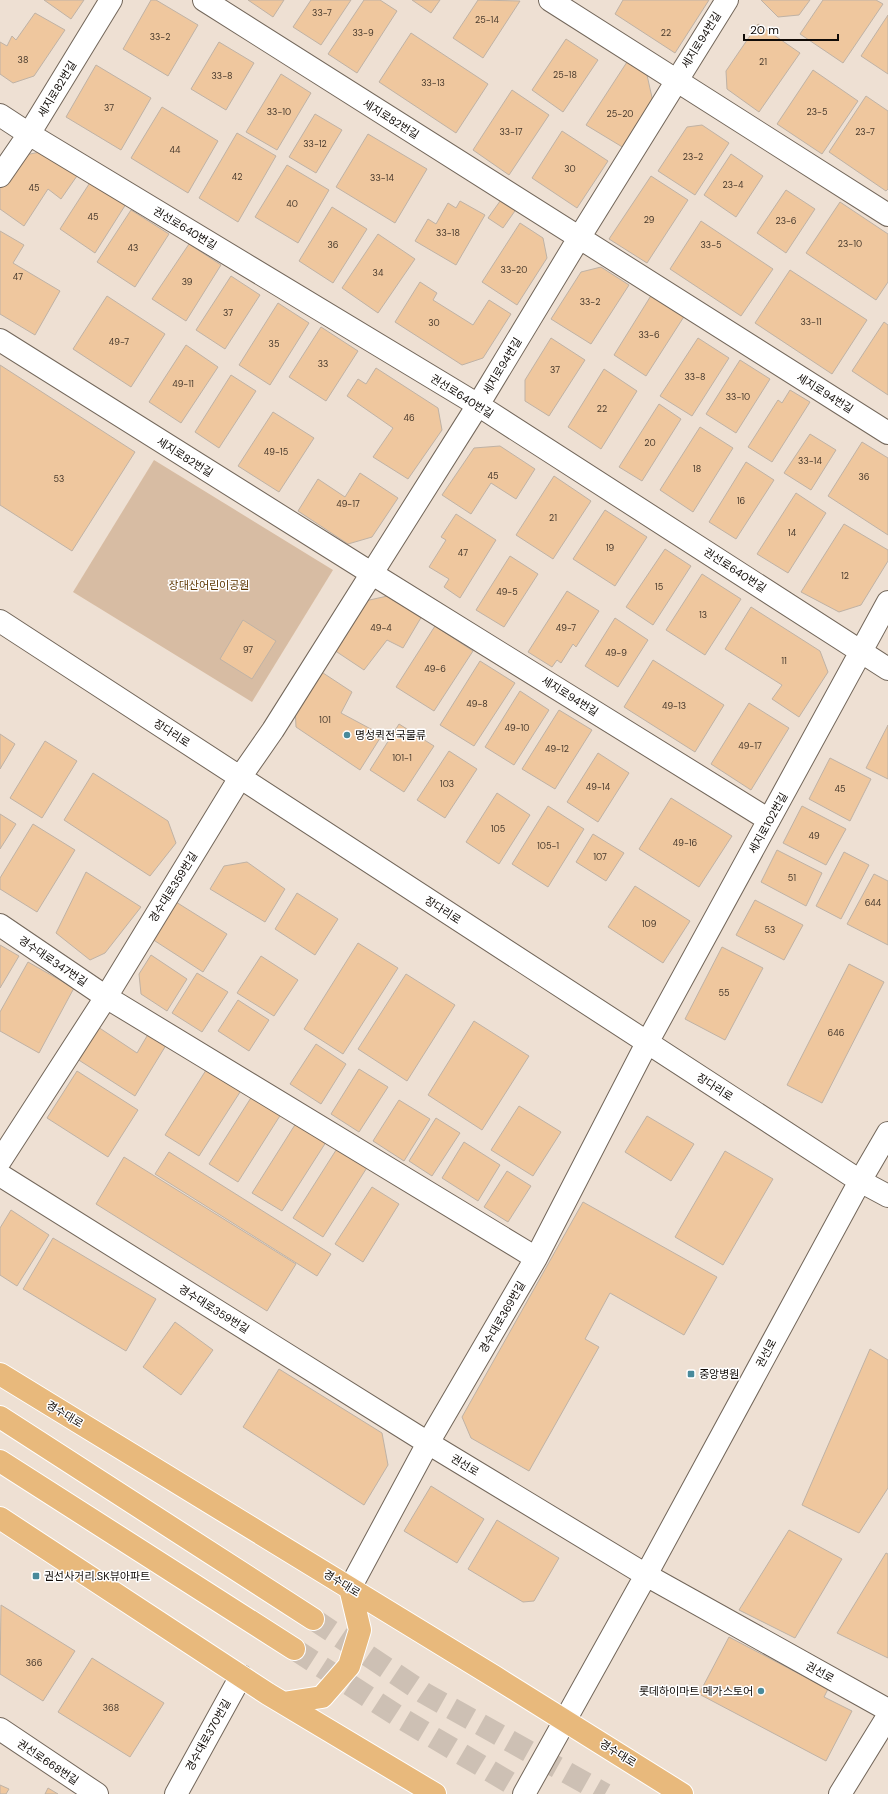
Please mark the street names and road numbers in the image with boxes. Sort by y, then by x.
street label: 세지로94번길 [678,9,724,71]
street label: 세지로82번길 [35,58,79,120]
street label: 세지로82번길 [360,96,422,142]
street label: 권선로640번길 [151,204,219,252]
street label: 세지로94번길 [479,335,525,397]
street label: 세지로94번길 [794,370,856,416]
street label: 권선로640번길 [428,371,496,421]
street label: 세지로82번길 [154,434,216,480]
street label: 권선로640번길 [701,545,769,595]
street label: 세지로94번길 [539,673,601,719]
street label: 장다리로 [151,716,193,750]
street label: 세지로102번길 [745,790,791,856]
street label: 경수대로359번길 [146,849,200,925]
street label: 장다리로 [422,893,464,927]
street label: 경수대로347번길 [16,933,90,989]
street label: 장다리로 [694,1070,736,1104]
street label: 경수대로369번길 [476,1279,528,1355]
street label: 경수대로359번길 [176,1282,252,1336]
street label: 권선로 [753,1336,779,1370]
street label: 경수대로 [44,1398,86,1430]
street label: 권선로 [448,1451,482,1479]
street label: 경수대로 [321,1567,363,1599]
street label: 권선로 [803,1659,837,1685]
street label: 경수대로370번길 [182,1696,234,1774]
street label: 권선로668번길 [15,1736,81,1788]
street label: 경수대로 [597,1736,639,1770]

